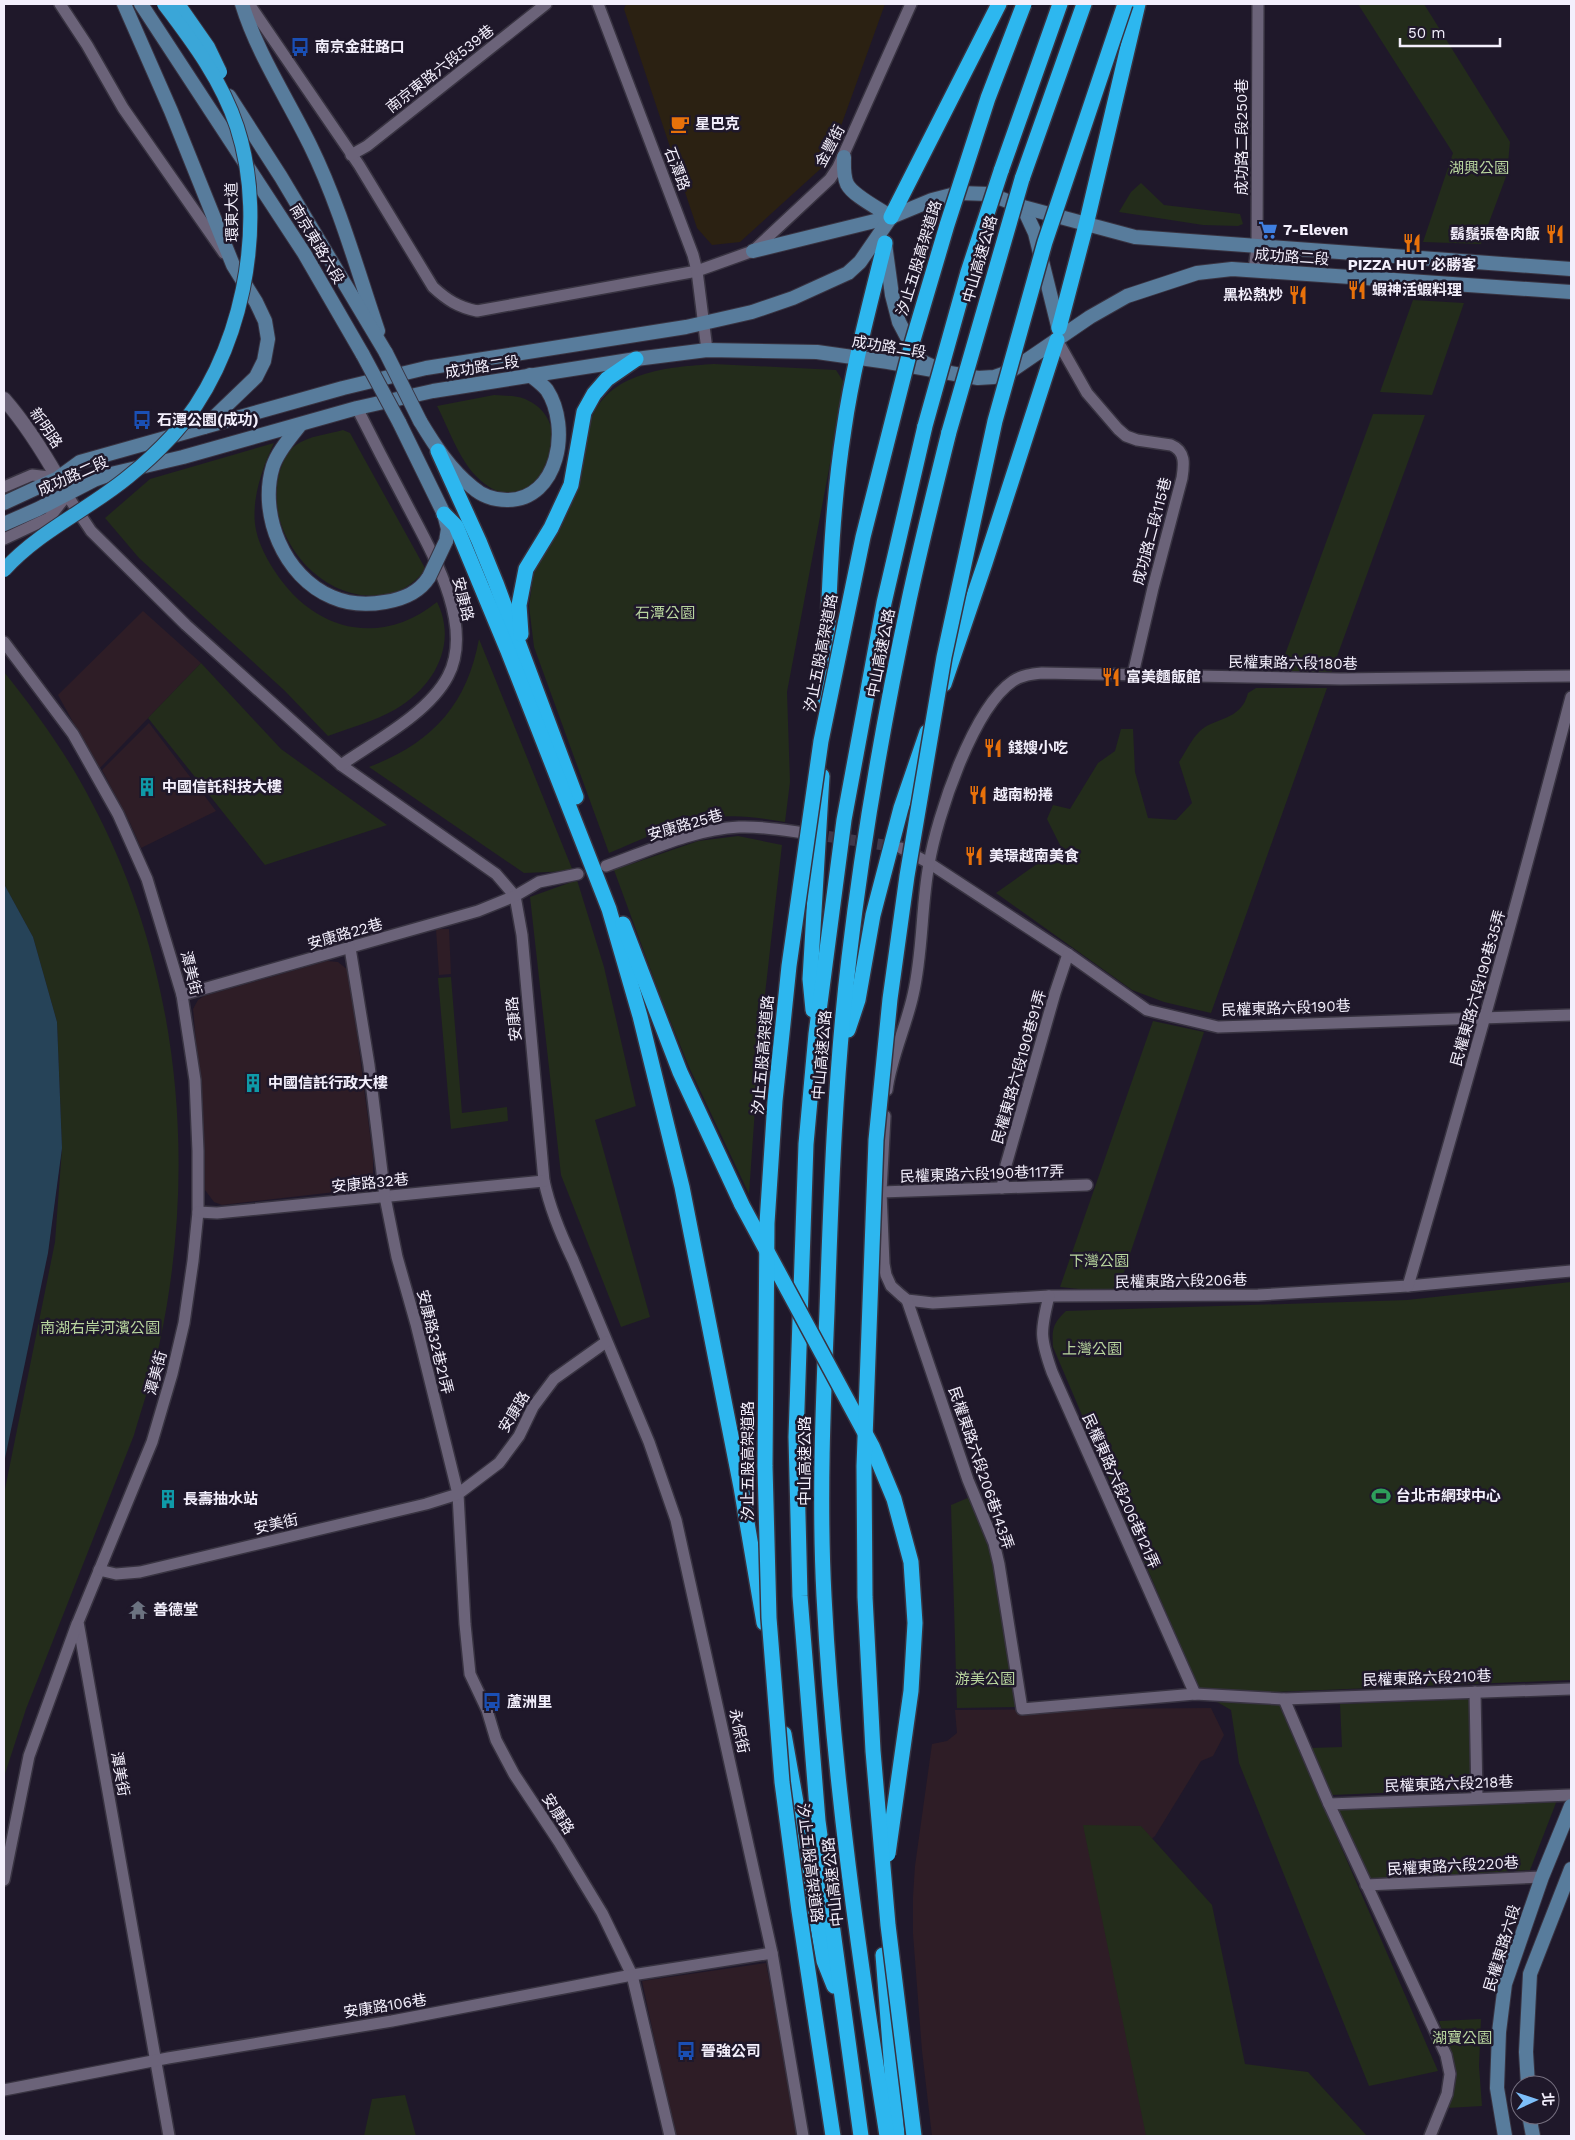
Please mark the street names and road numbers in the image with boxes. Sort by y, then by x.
street label: 南京東路六段539巷 [383,21,497,117]
street label: 成功路二段250巷 [1233,79,1251,195]
street label: 金豐街 [811,122,849,170]
street label: 石潭路 [661,145,693,193]
street label: 環東大道 [222,182,242,242]
street label: 汐止五股高架道路 [893,198,945,318]
street label: 南京東路六段 [286,201,348,287]
street label: 中山高速公路 [959,213,1001,305]
street label: 成功路二段 [1254,245,1330,269]
street label: 成功路二段 [851,332,927,362]
street label: 成功路二段 [444,352,520,382]
street label: 新明路 [26,404,66,452]
street label: 成功路二段 [35,453,111,499]
street label: 成功路二段115巷 [1129,475,1175,587]
street label: 安康路 [449,575,477,623]
street label: 汐止五股高架道路 [801,592,841,714]
street label: 中山高速公路 [864,607,898,699]
street label: 民權東路六段180巷 [1228,653,1358,673]
street label: 安康路25巷 [645,806,725,844]
street label: 民權東路六段190巷35弄 [1447,908,1509,1068]
street label: 安康路22巷 [305,915,385,953]
street label: 潭美街 [177,949,205,997]
street label: 民權東路六段190巷91弄 [988,988,1050,1146]
street label: 汐止五股高架道路 [749,994,777,1116]
street label: 安康路 [503,996,525,1042]
street label: 民權東路六段190巷 [1221,997,1351,1019]
street label: 中山高速公路 [809,1009,835,1101]
street label: 民權東路六段190巷117弄 [899,1162,1065,1186]
street label: 安康路32巷 [331,1170,409,1196]
street label: 民權東路六段206巷 [1115,1271,1247,1291]
street label: 安康路32巷21弄 [413,1288,457,1396]
street label: 潭美街 [141,1349,171,1397]
street label: 民權東路六段206巷143弄 [945,1384,1017,1552]
street label: 安康路 [495,1388,533,1436]
street label: 汐止五股高架道路 [739,1401,757,1521]
street label: 民權東路六段206巷121弄 [1079,1411,1163,1571]
street label: 中山高速公路 [796,1416,814,1506]
street label: 安美街 [252,1510,300,1538]
street label: 民權東路六段210巷 [1362,1667,1492,1689]
street label: 永保街 [726,1707,752,1755]
street label: 潭美街 [107,1750,133,1798]
street label: 民權東路六段218巷 [1384,1773,1514,1795]
street label: 安康路 [538,1790,578,1838]
street label: 汐止五股高架道路 [794,1802,826,1924]
street label: 中山高速公路 [819,1836,847,1928]
street label: 民權東路六段220巷 [1387,1854,1519,1878]
street label: 民權東路六段 [1480,1902,1524,1994]
street label: 安康路106巷 [342,1991,428,2021]

